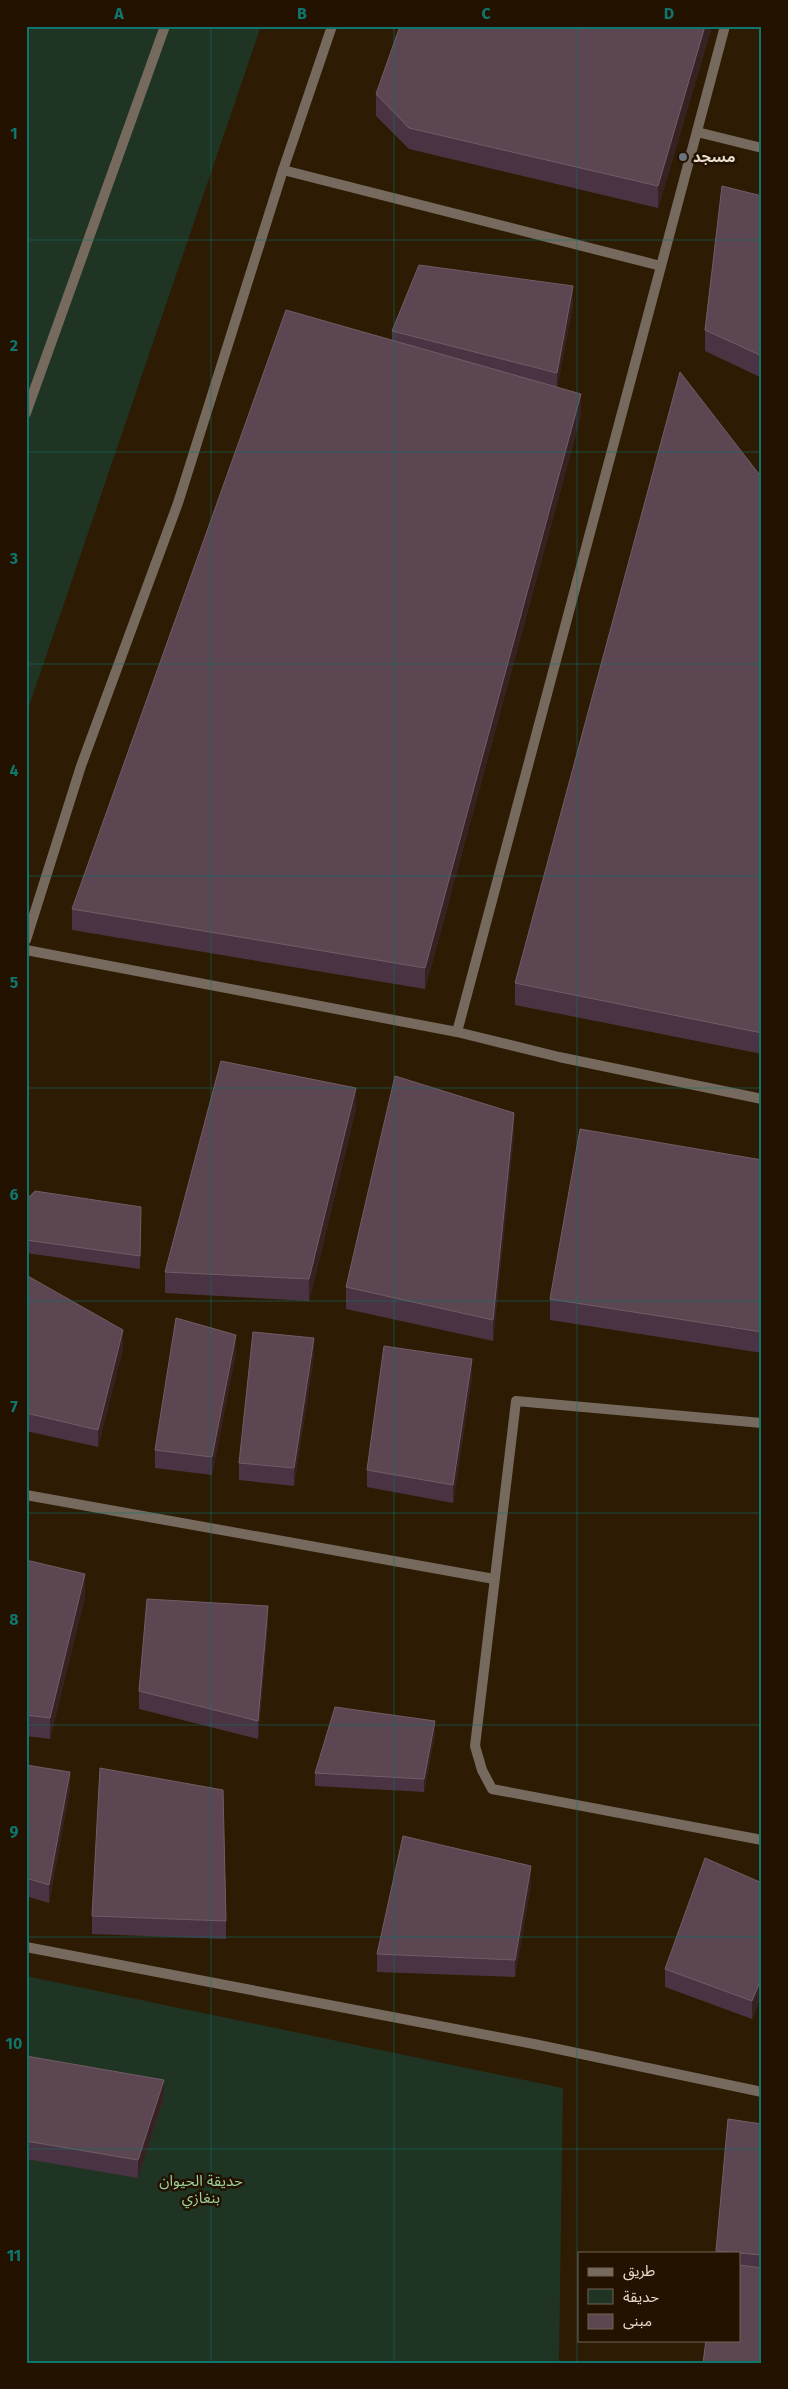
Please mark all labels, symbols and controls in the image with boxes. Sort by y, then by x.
text: A [113,4,124,23]
text: B [297,4,307,23]
text: C [481,4,491,23]
text: D [664,4,674,23]
text: 1 [10,124,18,143]
place label: مسجد [693,148,735,166]
marker: مسجد [677,151,689,163]
text: 2 [10,336,18,355]
text: 3 [9,549,18,568]
text: 4 [9,761,19,780]
text: 5 [10,973,19,992]
text: 6 [9,1185,19,1204]
text: 7 [10,1397,18,1416]
text: 8 [9,1610,19,1629]
text: 9 [10,1822,19,1841]
text: 10 [6,2034,22,2053]
park label: حديقة الحيوان بنغازي [159,2172,243,2209]
text: 11 [7,2246,21,2265]
legend [578,2252,740,2342]
text: طريق [623,2262,655,2281]
text: حديقة [623,2288,659,2306]
text: مبنى [623,2312,652,2330]

